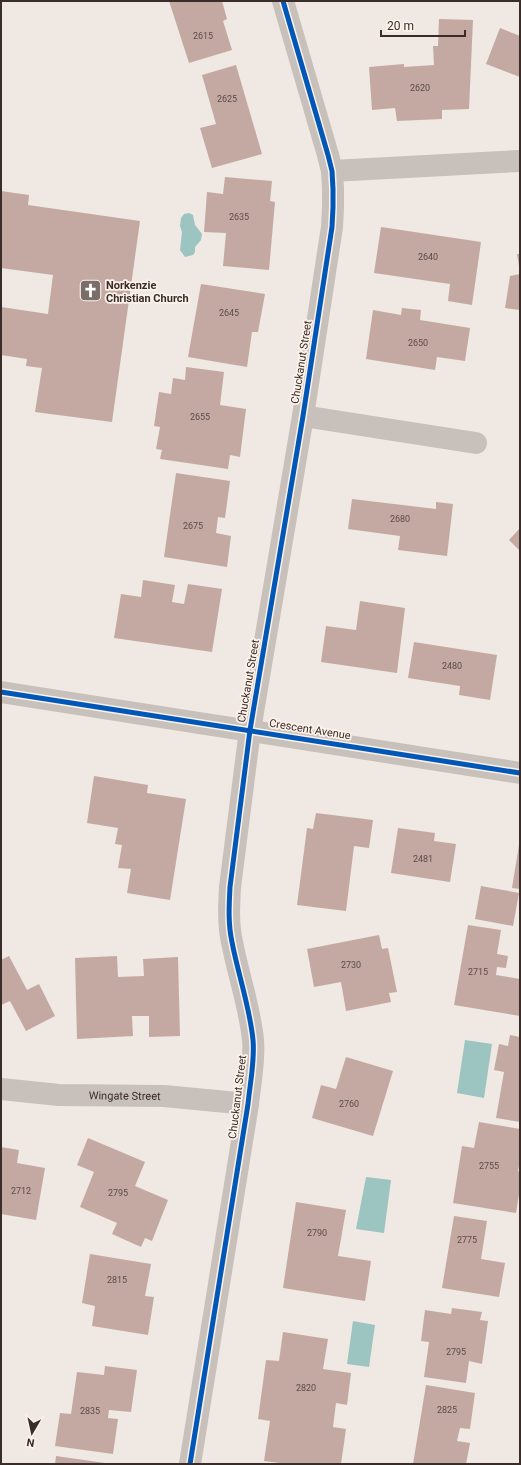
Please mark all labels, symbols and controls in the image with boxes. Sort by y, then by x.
scale bar [381,12,465,38]
text: 20 m [387,19,414,33]
house number: 2615 [193,31,213,41]
house number: 2620 [410,83,430,93]
house number: 2625 [217,94,237,104]
house number: 2635 [229,212,249,222]
house number: 2640 [418,252,438,262]
church icon: Norkenzie Christian Church [78,278,104,304]
place label: Norkenzie Christian Church [106,279,189,305]
house number: 2645 [219,308,239,318]
street label: Chuckanut Street [288,319,315,405]
house number: 2650 [408,338,428,348]
house number: 2655 [190,412,210,422]
house number: 2680 [390,514,410,524]
house number: 2675 [183,521,203,531]
street label: Chuckanut Street [235,638,262,724]
house number: 2480 [442,661,462,671]
street label: Crescent Avenue [268,717,352,742]
house number: 2481 [413,854,433,864]
house number: 2730 [341,960,361,970]
house number: 2715 [468,967,488,977]
street label: Chuckanut Street [226,1054,249,1140]
street label: Wingate Street [89,1089,161,1103]
house number: 2760 [339,1099,359,1109]
house number: 2755 [479,1161,499,1171]
house number: 2712 [11,1186,31,1196]
house number: 2795 [108,1188,128,1198]
house number: 2790 [307,1228,327,1238]
house number: 2775 [457,1235,477,1245]
house number: 2815 [107,1275,127,1285]
house number: 2795 [446,1347,466,1357]
house number: 2820 [296,1383,316,1393]
house number: 2825 [437,1405,457,1415]
house number: 2835 [80,1406,100,1416]
north arrow [12,1413,52,1453]
text: N [25,1435,35,1449]

